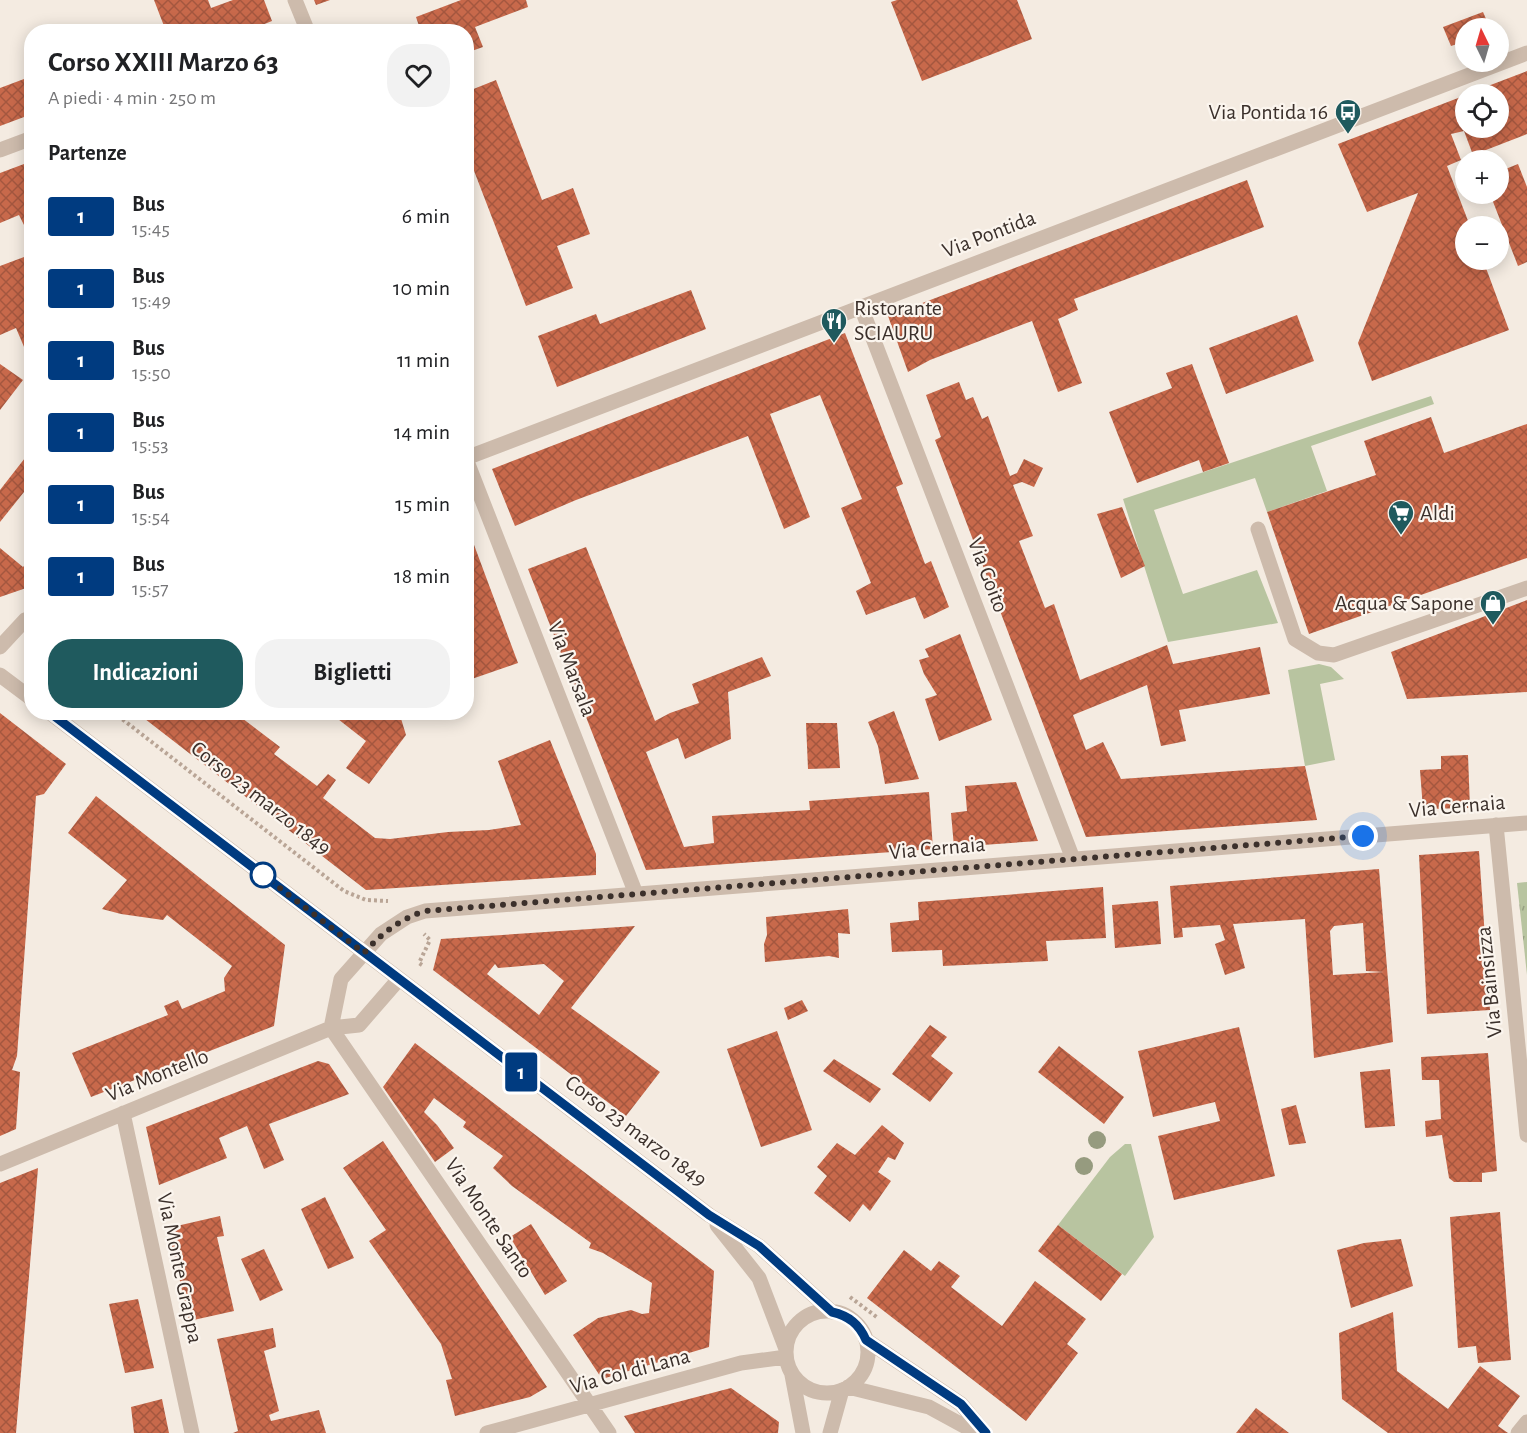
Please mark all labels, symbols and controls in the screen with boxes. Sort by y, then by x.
north arrow [1455,18,1509,72]
map controls [1455,18,1509,270]
button: heart [387,44,450,107]
text: Corso XXIII Marzo 63 [48,49,279,77]
button: locate [1455,84,1509,138]
text: A piedi · 4 min · 250 m [48,88,216,108]
bus stop icon: Via Pontida 16 [1333,97,1363,135]
place label: Via Pontida 16 [1209,101,1328,123]
text: Partenze [48,142,127,164]
button: + [1455,150,1509,204]
text: Bus [132,193,165,215]
text: 6 min [402,205,450,227]
text: 1 [77,206,85,227]
street label: Via Pontida [939,206,1039,262]
button: − [1455,216,1509,270]
text: 15:45 [132,219,170,239]
text: Bus [132,265,165,287]
text: 10 min [393,277,450,299]
text: 1 [77,278,85,299]
text: 15:49 [132,291,171,311]
place label: Ristorante SCIAURU [854,297,942,344]
restaurant icon: Ristorante SCIAURU [819,306,849,344]
text: Bus [132,337,165,359]
text: 11 min [397,349,450,371]
text: 1 [77,350,85,371]
text: 15:50 [132,363,171,383]
text: Bus [132,409,165,431]
text: 14 min [394,421,450,443]
text: 1 [77,422,85,443]
text: 15:53 [132,435,168,455]
text: Bus [132,481,165,503]
text: 15 min [395,493,450,515]
text: 1 [77,494,85,515]
supermarket icon: Aldi [1386,498,1416,536]
place label: Aldi [1420,502,1455,524]
text: 15:54 [132,507,170,527]
street label: Via Goito [964,535,1012,615]
text: Bus [132,553,165,575]
text: 18 min [394,565,450,587]
text: 1 [77,566,85,587]
text: 15:57 [132,579,169,599]
shop icon: Acqua & Sapone [1478,588,1508,626]
place label: Acqua & Sapone [1335,592,1474,614]
street label: Via Marsala [544,619,600,719]
button: Indicazioni [48,639,243,708]
button: Biglietti [255,639,450,708]
street label: Corso 23 marzo 1849 [187,737,335,859]
street label: Via Cernaia [1408,791,1506,821]
your location [1348,821,1378,851]
street label: Via Cernaia [888,833,986,863]
unlabelled marker [250,862,276,888]
street label: Via Bainsizza [1472,925,1506,1039]
street label: Via Montello [102,1044,212,1106]
line badge: 1 [502,1052,540,1092]
text: 1 [517,1062,525,1083]
street label: Corso 23 marzo 1849 [561,1071,711,1191]
street label: Via Monte Santo [441,1154,537,1282]
street label: Via Monte Grappa [153,1191,207,1345]
street label: Via Col di Lana [568,1344,692,1398]

